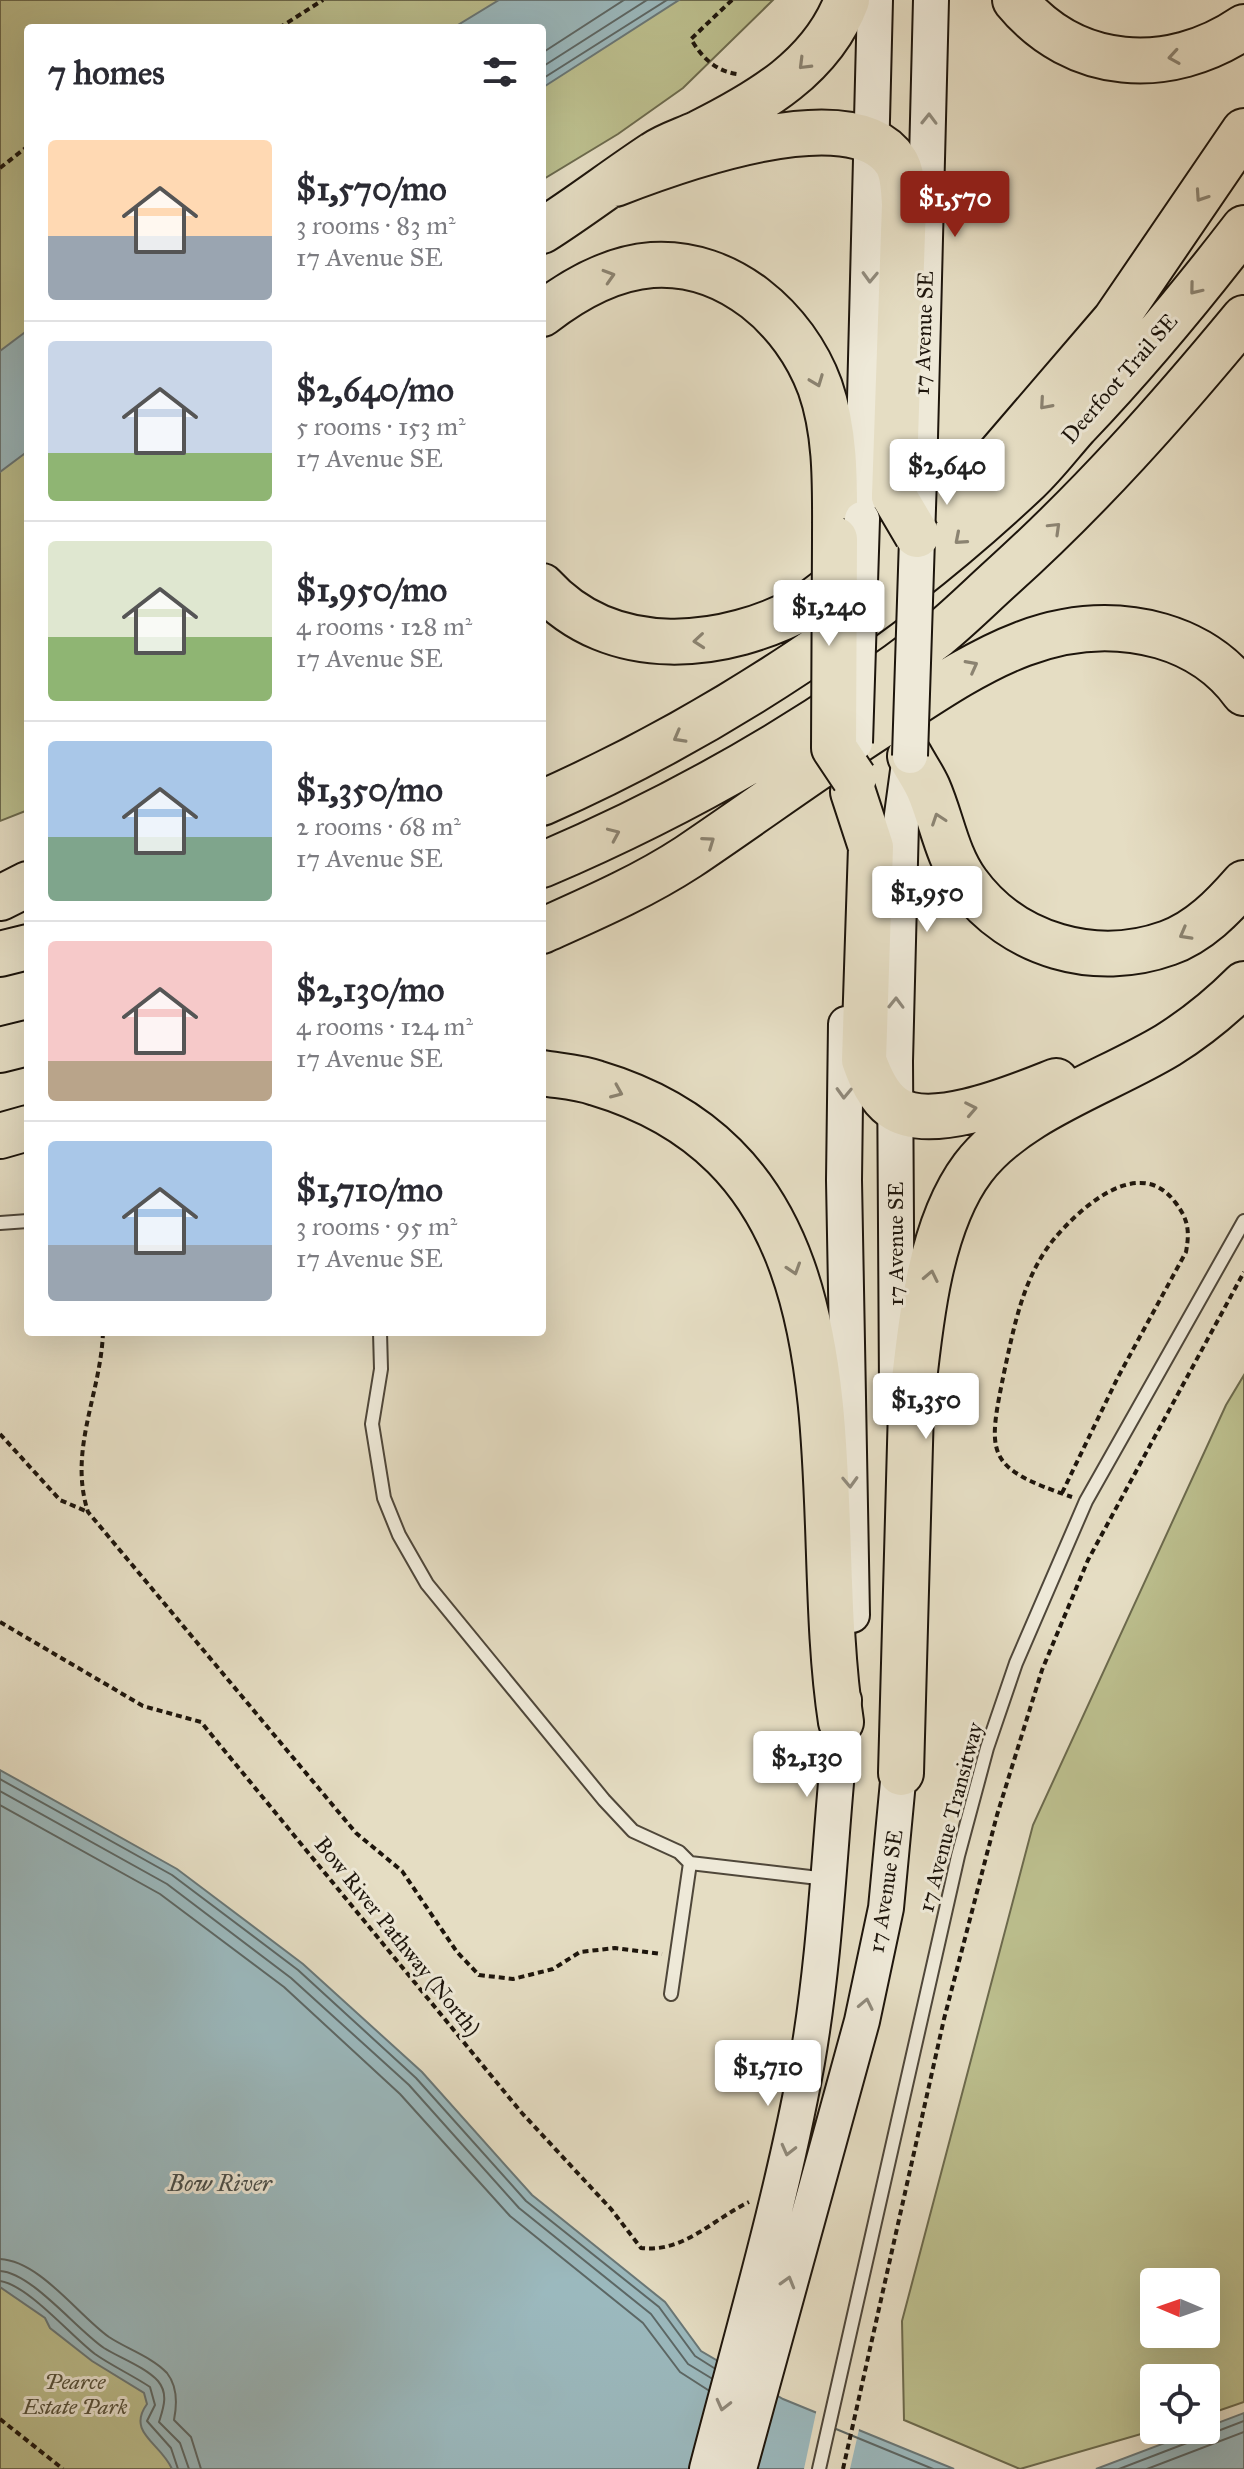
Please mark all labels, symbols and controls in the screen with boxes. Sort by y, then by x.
one-way arrow [1167,48,1180,65]
icon: filters [478,50,522,94]
text: 7 homes [48,52,165,93]
one-way arrow [799,55,813,69]
one-way arrow [921,112,938,125]
text: $1,570/mo [296,168,447,209]
pin: $1,570 [890,171,1020,239]
icon: home [112,172,208,268]
text: $1,570 [918,181,992,213]
one-way arrow [1196,187,1211,202]
text: 3 rooms · 83 m² [296,209,456,241]
text: 17 Avenue SE [296,241,443,273]
one-way arrow [601,270,615,286]
street label: 17 Avenue SE [908,270,939,396]
one-way arrow [861,271,878,284]
one-way arrow [1191,280,1205,295]
street label: Deerfoot Trail SE [1056,308,1183,449]
text: $2,640/mo [296,369,454,410]
icon: home [112,373,208,469]
one-way arrow [807,373,824,387]
one-way arrow [1040,394,1055,409]
text: 5 rooms · 153 m² [296,410,466,442]
pin: $2,640 [882,439,1012,507]
text: 17 Avenue SE [296,442,443,474]
text: $2,640 [908,449,986,481]
one-way arrow [1046,523,1060,537]
one-way arrow [955,530,970,544]
text: $1,950/mo [296,569,447,610]
icon: home [112,573,208,669]
pin: $1,240 [764,580,894,648]
text: $1,240 [791,590,867,622]
text: 4 rooms · 128 m² [296,610,472,642]
one-way arrow [692,632,705,649]
text: 17 Avenue SE [296,642,443,674]
one-way arrow [963,661,978,676]
one-way arrow [673,727,688,743]
text: $1,350/mo [296,769,443,810]
icon: home [112,773,208,869]
text: 2 rooms · 68 m² [296,810,461,842]
one-way arrow [931,813,947,827]
one-way arrow [605,828,620,844]
one-way arrow [701,837,715,852]
text: 17 Avenue SE [296,842,443,874]
pin: $1,950 [862,866,992,934]
text: $1,950 [890,876,964,908]
one-way arrow [1179,924,1194,939]
text: $2,130/mo [296,969,444,1010]
icon: home [112,973,208,1069]
one-way arrow [888,996,905,1009]
text: 4 rooms · 124 m² [296,1010,473,1042]
text: 17 Avenue SE [296,1042,443,1074]
one-way arrow [609,1082,623,1098]
one-way arrow [836,1087,853,1100]
one-way arrow [964,1102,978,1119]
text: $1,710/mo [296,1169,443,1210]
icon: home [112,1173,208,1269]
street label: 17 Avenue SE [882,1182,909,1306]
text: 3 rooms · 95 m² [296,1210,457,1242]
text: 17 Avenue SE [296,1242,443,1274]
one-way arrow [784,1261,800,1275]
one-way arrow [922,1270,939,1284]
pin: $1,350 [861,1373,991,1441]
text: $1,350 [891,1383,961,1415]
one-way arrow [842,1476,859,1489]
street label: 17 Avenue Transitway [912,1719,989,1915]
pin: $2,130 [742,1731,872,1799]
text: $2,130 [771,1741,843,1773]
street label: 17 Avenue SE [862,1827,909,1955]
street label: Bow River Pathway (North) [309,1831,486,2041]
one-way arrow [857,1998,874,2012]
pin: $1,710 [703,2040,833,2108]
text: $1,710 [733,2050,803,2082]
one-way arrow [780,2143,797,2157]
water label: Bow River [167,2168,274,2198]
north arrow [1140,2268,1220,2348]
map controls [1140,2268,1220,2444]
one-way arrow [779,2275,795,2289]
button: locate [1140,2364,1220,2444]
park label: Pearce Estate Park [22,2368,128,2420]
one-way arrow [716,2398,733,2412]

